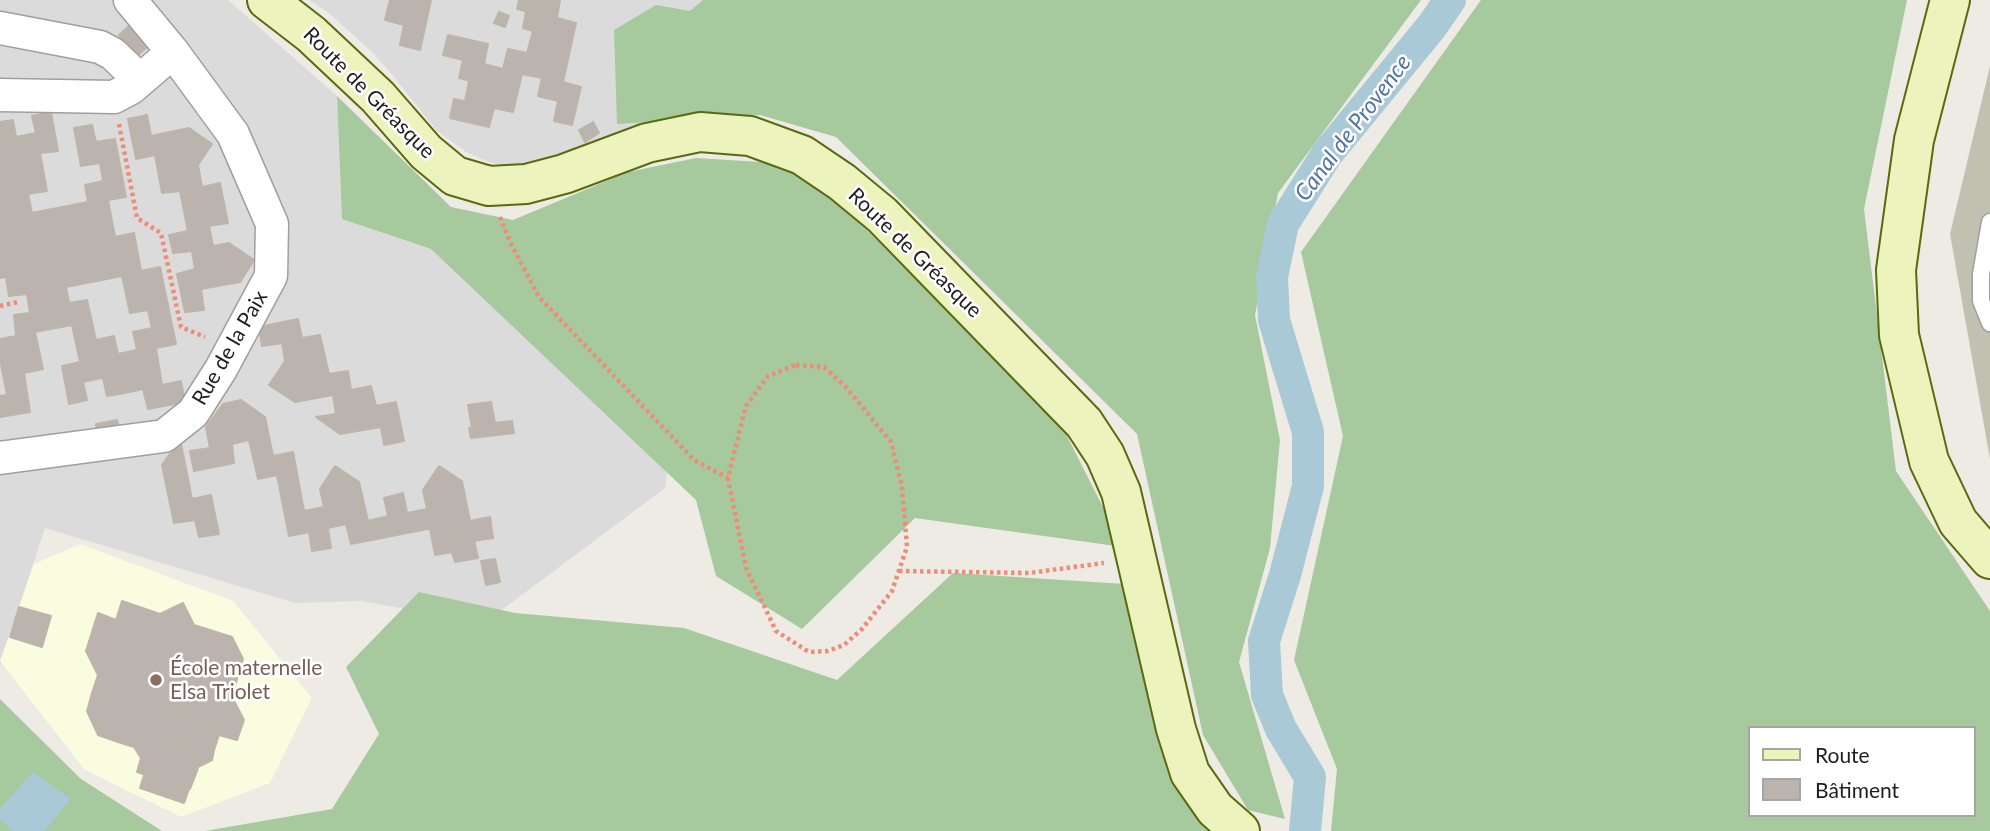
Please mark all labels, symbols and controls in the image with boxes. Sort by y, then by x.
street label: Route de Gréasque [298,22,440,164]
water label: Canal de Provence [1289,49,1417,207]
street label: Route de Gréasque [843,183,987,323]
street label: Rue de la Paix [187,286,273,410]
place label: École maternelle Elsa Triolet [170,655,322,705]
marker: École maternelle Elsa Triolet [148,672,164,688]
legend [1748,726,1976,817]
text: Route [1815,742,1870,767]
text: Bâtiment [1815,777,1899,802]

